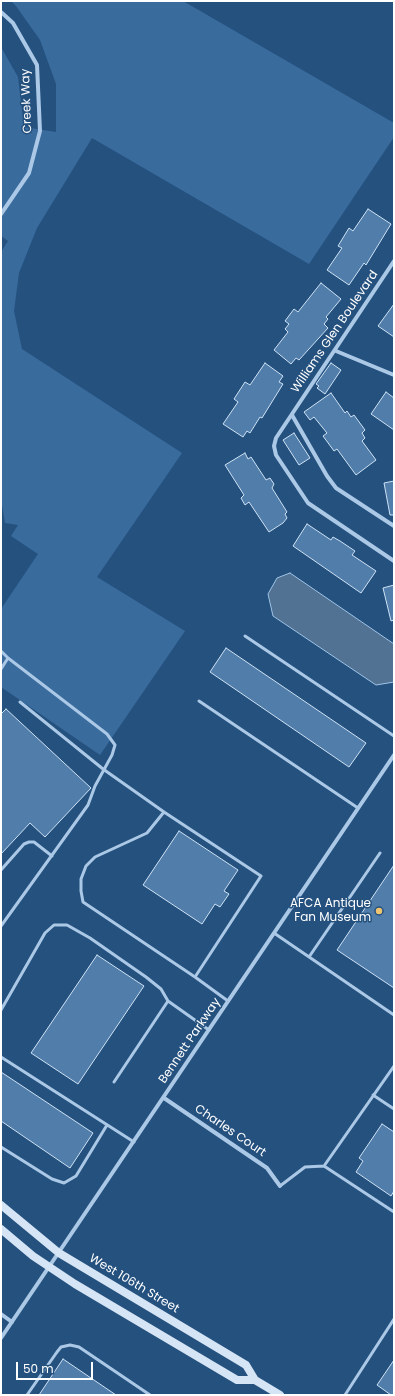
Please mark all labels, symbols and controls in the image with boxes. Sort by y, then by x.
street label: Creek Way [19,68,35,134]
street label: Williams Glen Boulevard [289,268,381,396]
place label: AFCA Antique Fan Museum [290,897,371,925]
marker: AFCA Antique Fan Museum [374,906,384,916]
street label: Bennett Parkway [156,996,224,1086]
street label: Charles Court [192,1102,268,1160]
street label: West 106th Street [86,1251,182,1317]
scale bar [18,1354,95,1380]
text: 50 m [23,1360,54,1377]

